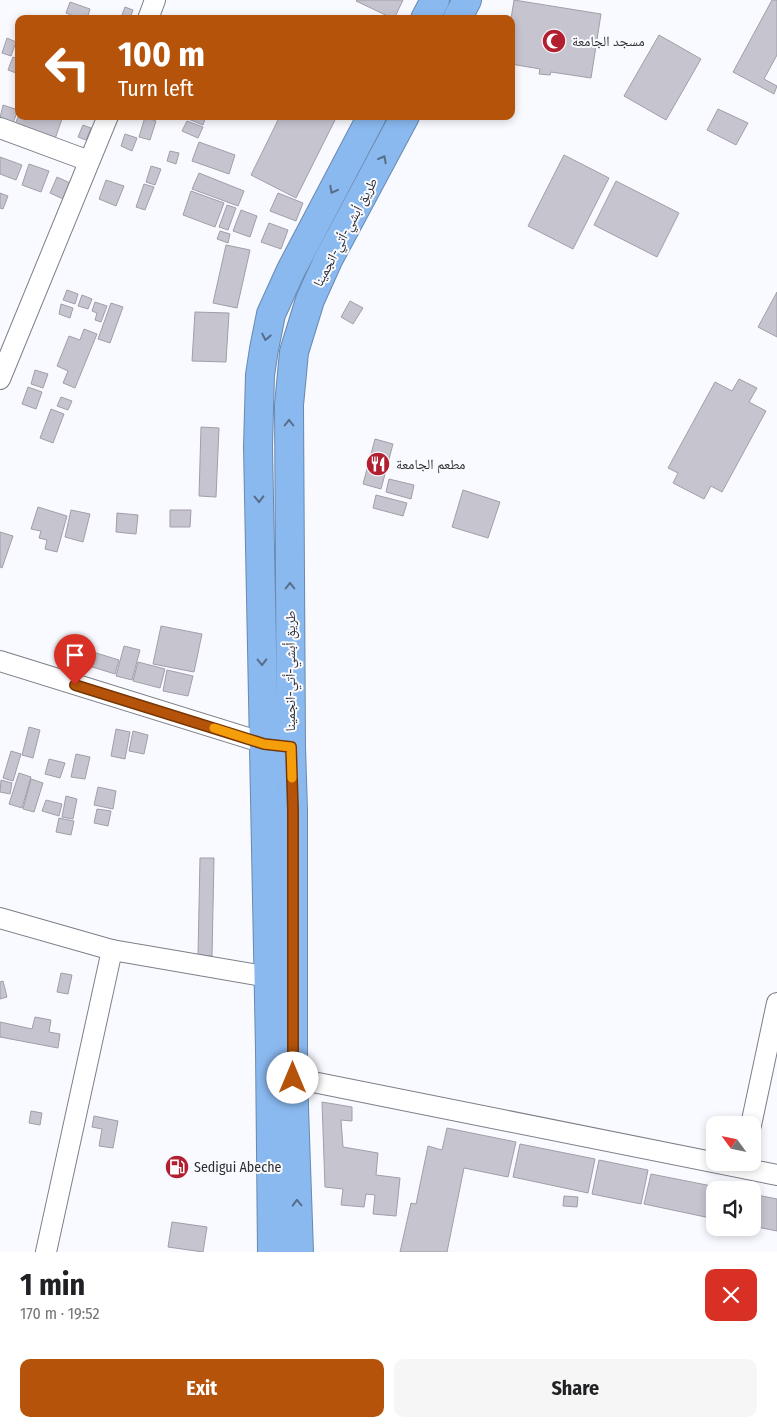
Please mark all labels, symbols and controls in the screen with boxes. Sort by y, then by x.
mosque icon: مسجد الجامعة [541,28,567,54]
text: 100 m [118,33,205,75]
place label: مسجد الجامعة [572,33,645,50]
icon: left [35,35,100,100]
text: Turn left [118,75,194,102]
one-way arrow [377,155,387,164]
street label: طريق أبشي-أتي-انجمينا [310,175,384,291]
one-way arrow [329,185,339,194]
one-way arrow [261,333,272,342]
one-way arrow [284,419,294,427]
restaurant icon: مطعم الجامعة [365,451,391,477]
place label: مطعم الجامعة [396,456,465,474]
one-way arrow [254,496,264,504]
one-way arrow [285,582,295,590]
street label: طريق أبشي-أتي-انجمينا [282,610,302,732]
pin [54,634,96,685]
icon: arrive [61,641,89,669]
one-way arrow [257,658,267,666]
position arrow [266,1051,318,1103]
north arrow [706,1116,761,1171]
map controls [706,1116,761,1236]
fuel station icon: Sedigui Abeche [164,1154,190,1180]
place label: Sedigui Abeche [194,1159,282,1176]
button: sound [706,1181,761,1236]
one-way arrow [292,1199,303,1207]
text: 1 min [20,1267,85,1303]
button: close [705,1269,757,1321]
text: 170 m · 19:52 [20,1304,100,1323]
button: Exit [20,1359,384,1417]
button: Share [394,1359,757,1417]

